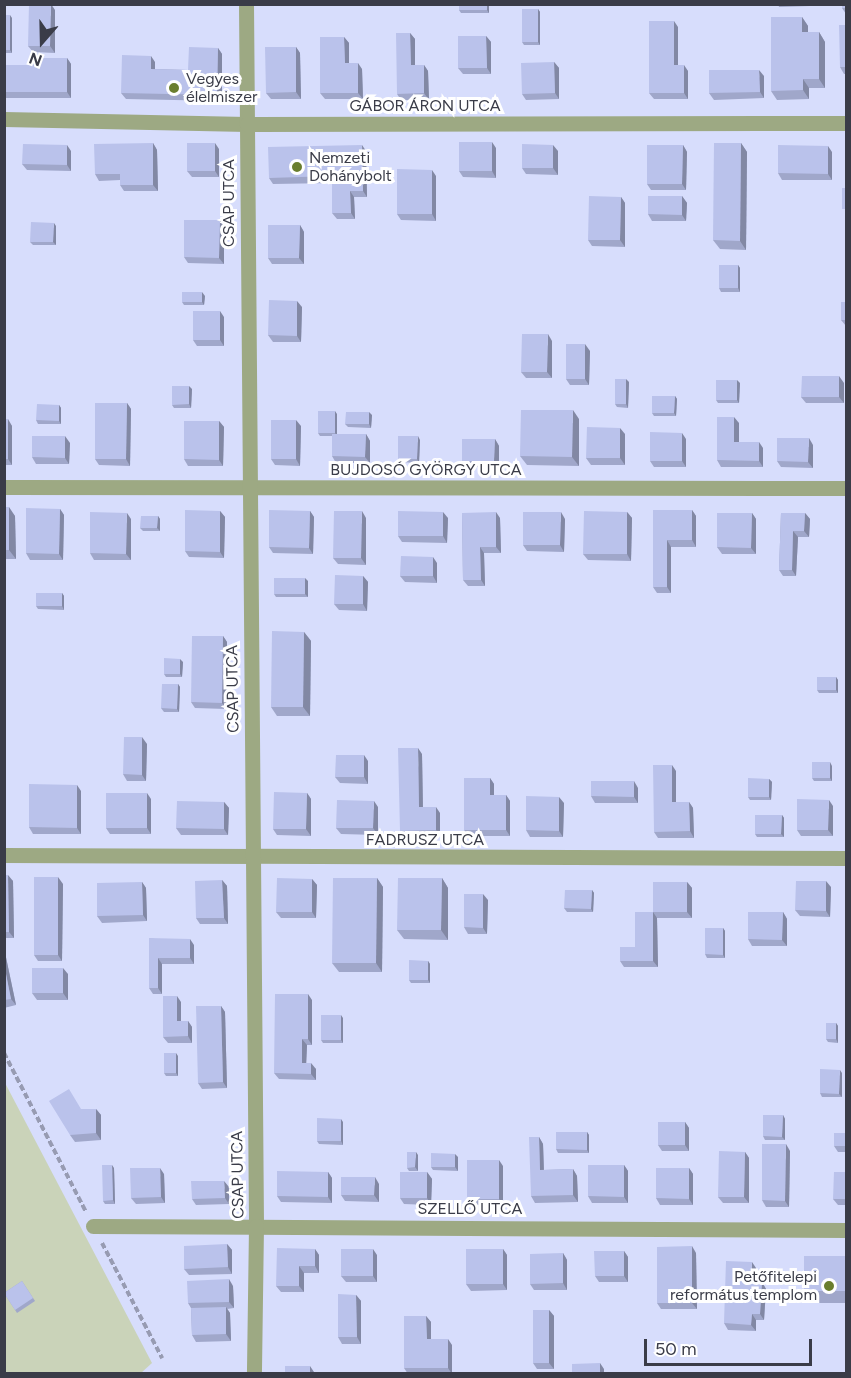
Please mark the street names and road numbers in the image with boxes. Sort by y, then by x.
street label: GÁBOR ÁRON UTCA [349,96,501,116]
street label: CSAP UTCA [219,159,239,247]
street label: BUJDOSÓ GYÖRGY UTCA [330,460,522,480]
street label: CSAP UTCA [223,645,243,733]
street label: FADRUSZ UTCA [366,830,484,850]
street label: CSAP UTCA [228,1131,248,1219]
street label: SZELLŐ UTCA [418,1199,522,1219]

